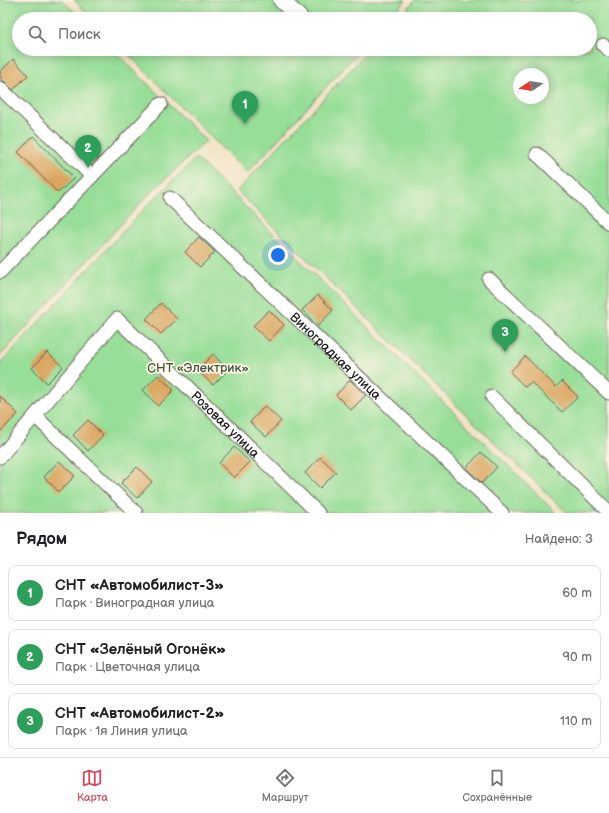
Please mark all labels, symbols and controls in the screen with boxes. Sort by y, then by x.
search box [12,12,597,56]
icon: search [26,23,48,45]
text: Поиск [58,25,101,44]
north arrow [513,68,549,104]
pin: 1 [232,91,258,124]
pin: 2 [75,135,101,168]
your location [268,245,288,265]
street label: Виноградная улица [287,309,385,403]
pin: 3 [492,319,518,352]
park label: СНТ «Электрик» [147,360,249,376]
street label: Розовая улица [187,388,263,462]
text: Рядом [16,529,67,549]
text: Найдено: 3 [525,531,593,547]
text: СНТ «Автомобилист-3» [55,576,224,595]
text: 1 [27,585,33,601]
text: 60 m [562,585,592,601]
text: Парк · Виноградная улица [55,595,215,611]
text: СНТ «Зелёный Огонёк» [55,640,226,659]
text: 2 [26,649,34,665]
text: 90 m [563,649,592,665]
text: Парк · Цветочная улица [55,659,200,675]
text: СНТ «Автомобилист-2» [55,704,224,723]
text: 3 [26,713,34,729]
text: 110 m [560,713,592,729]
text: Парк · 1я Линия улица [55,723,188,739]
tab: Карта [77,767,108,804]
tab: Маршрут [262,767,309,804]
tab: Сохранённые [463,767,532,804]

